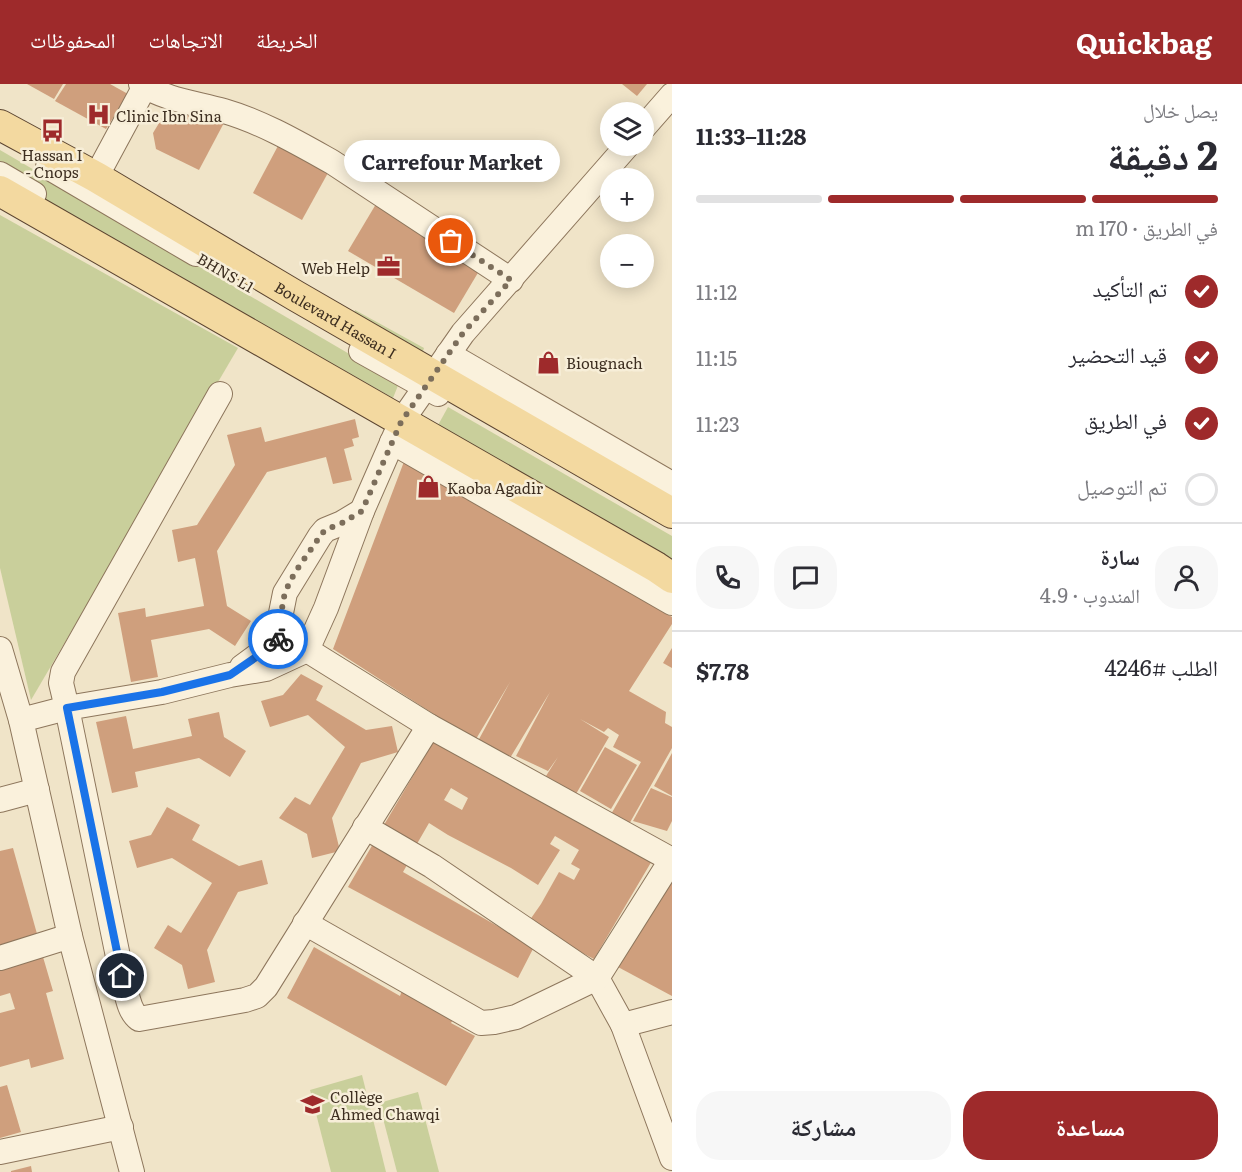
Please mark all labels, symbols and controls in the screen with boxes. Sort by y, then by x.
text: Quickbag [1076,21,1212,63]
text: المحفوظات [30,23,115,54]
text: الاتجاهات [148,23,223,54]
text: الخريطة [256,23,318,54]
text: يصل خلال [1143,94,1218,124]
hospital icon: Clinic Ibn Sina [85,102,111,128]
map controls [600,102,654,288]
button: layers [600,102,654,156]
place label: Clinic Ibn Sina [116,104,223,127]
bus stop icon: Hassan I - Cnops [39,117,65,143]
text: 11:28–11:33 [696,119,807,152]
text: 2 دقيقة [1107,124,1218,182]
callout: Carrefour Market [343,139,559,181]
place label: Hassan I - Cnops [21,143,83,183]
text: Carrefour Market [361,146,543,176]
button: + [600,168,654,222]
text: في الطريق · 170 m [1075,212,1218,242]
pin [425,215,476,266]
icon: bag [434,224,467,257]
button: − [600,234,654,288]
street label: BHNS L1 [193,246,259,298]
office icon: Web Help [375,254,401,280]
place label: Web Help [301,256,370,279]
text: تم التأكيد [1093,271,1167,304]
street label: Boulevard Hassan I [271,275,401,363]
icon: check [1185,275,1218,308]
text: 11:12 [696,276,737,306]
text: قيد التحضير [1069,337,1167,370]
icon: check [1185,341,1218,374]
text: 11:15 [696,342,737,372]
shop icon: Biougnach [535,349,561,375]
place label: Biougnach [566,351,643,374]
text: في الطريق [1084,403,1167,436]
icon: check [1185,407,1218,440]
text: 11:23 [696,408,740,438]
text: تم التوصيل [1077,469,1167,502]
shop icon: Kaoba Agadir [416,474,442,500]
place label: Kaoba Agadir [447,476,543,499]
text: سارة [1101,539,1140,572]
button: phone [696,546,759,609]
button: chat [774,546,837,609]
button: person [1155,546,1218,609]
text: المندوب · 4.9 [1040,579,1140,609]
courier [248,609,308,669]
icon: bike [262,623,295,656]
text: الطلب #4246 [1104,650,1218,683]
text: $7.78 [696,654,749,687]
pin [96,950,147,1001]
icon: home [105,959,138,992]
place label: Collège Ahmed Chawqi [330,1085,440,1125]
button: مشاركة [696,1091,951,1160]
button: مساعدة [963,1091,1218,1160]
school or university icon: Collège Ahmed Chawqi [299,1092,325,1118]

